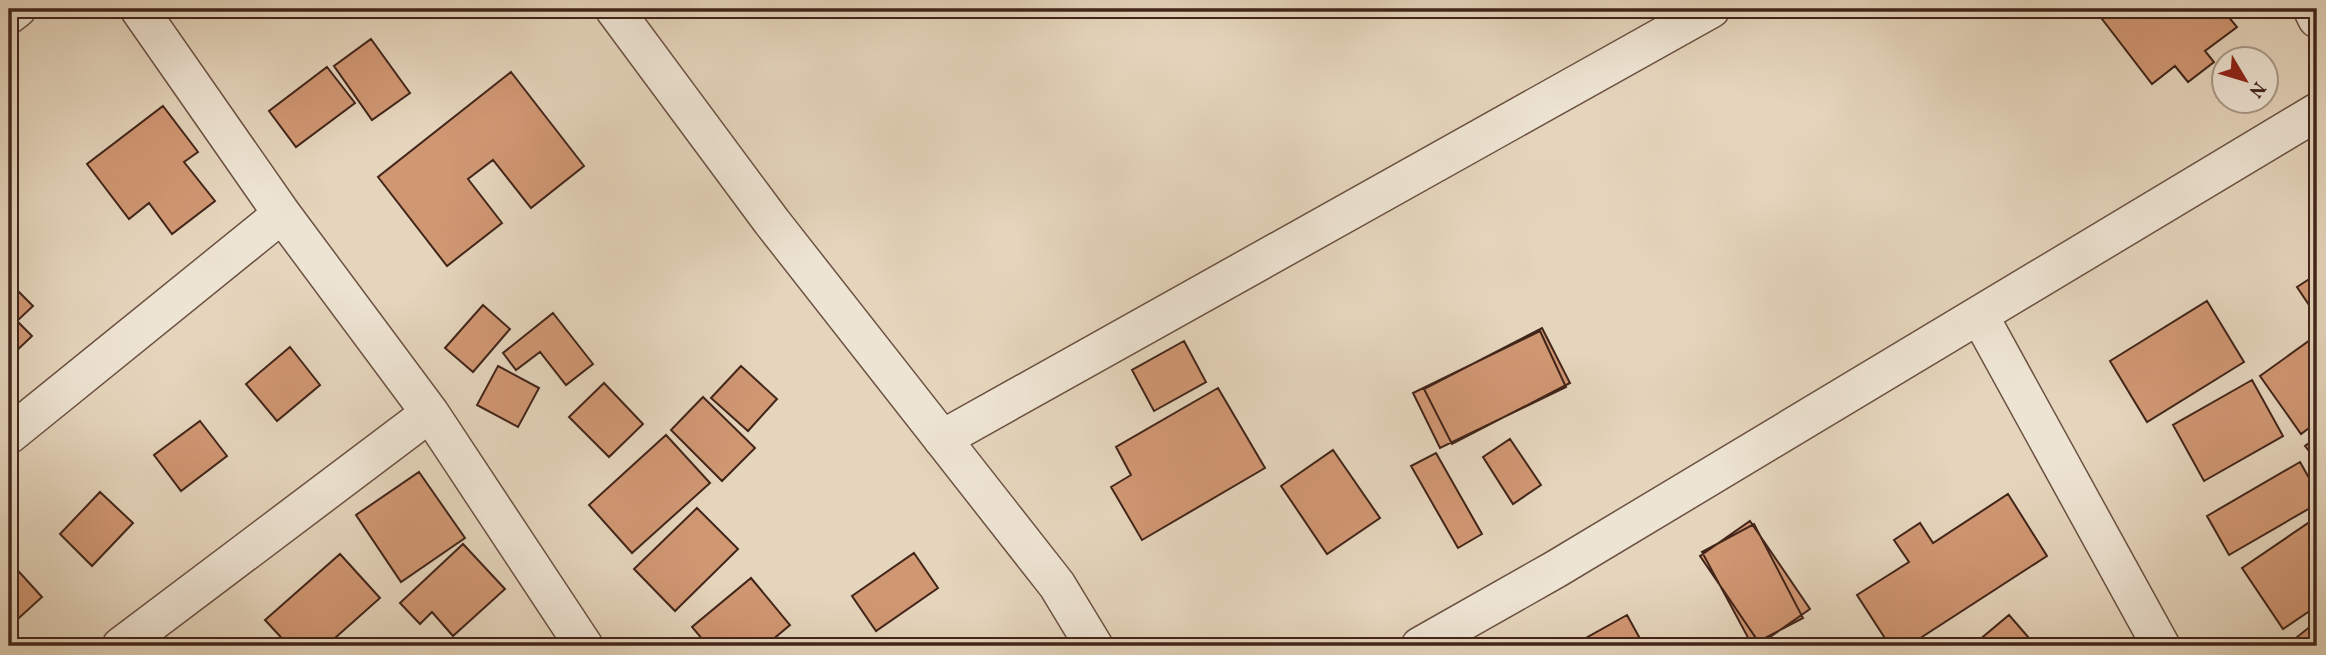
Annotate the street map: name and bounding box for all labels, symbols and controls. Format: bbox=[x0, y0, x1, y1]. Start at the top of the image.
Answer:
north arrow bbox=[2210, 46, 2280, 116]
text: N bbox=[2242, 76, 2271, 103]

